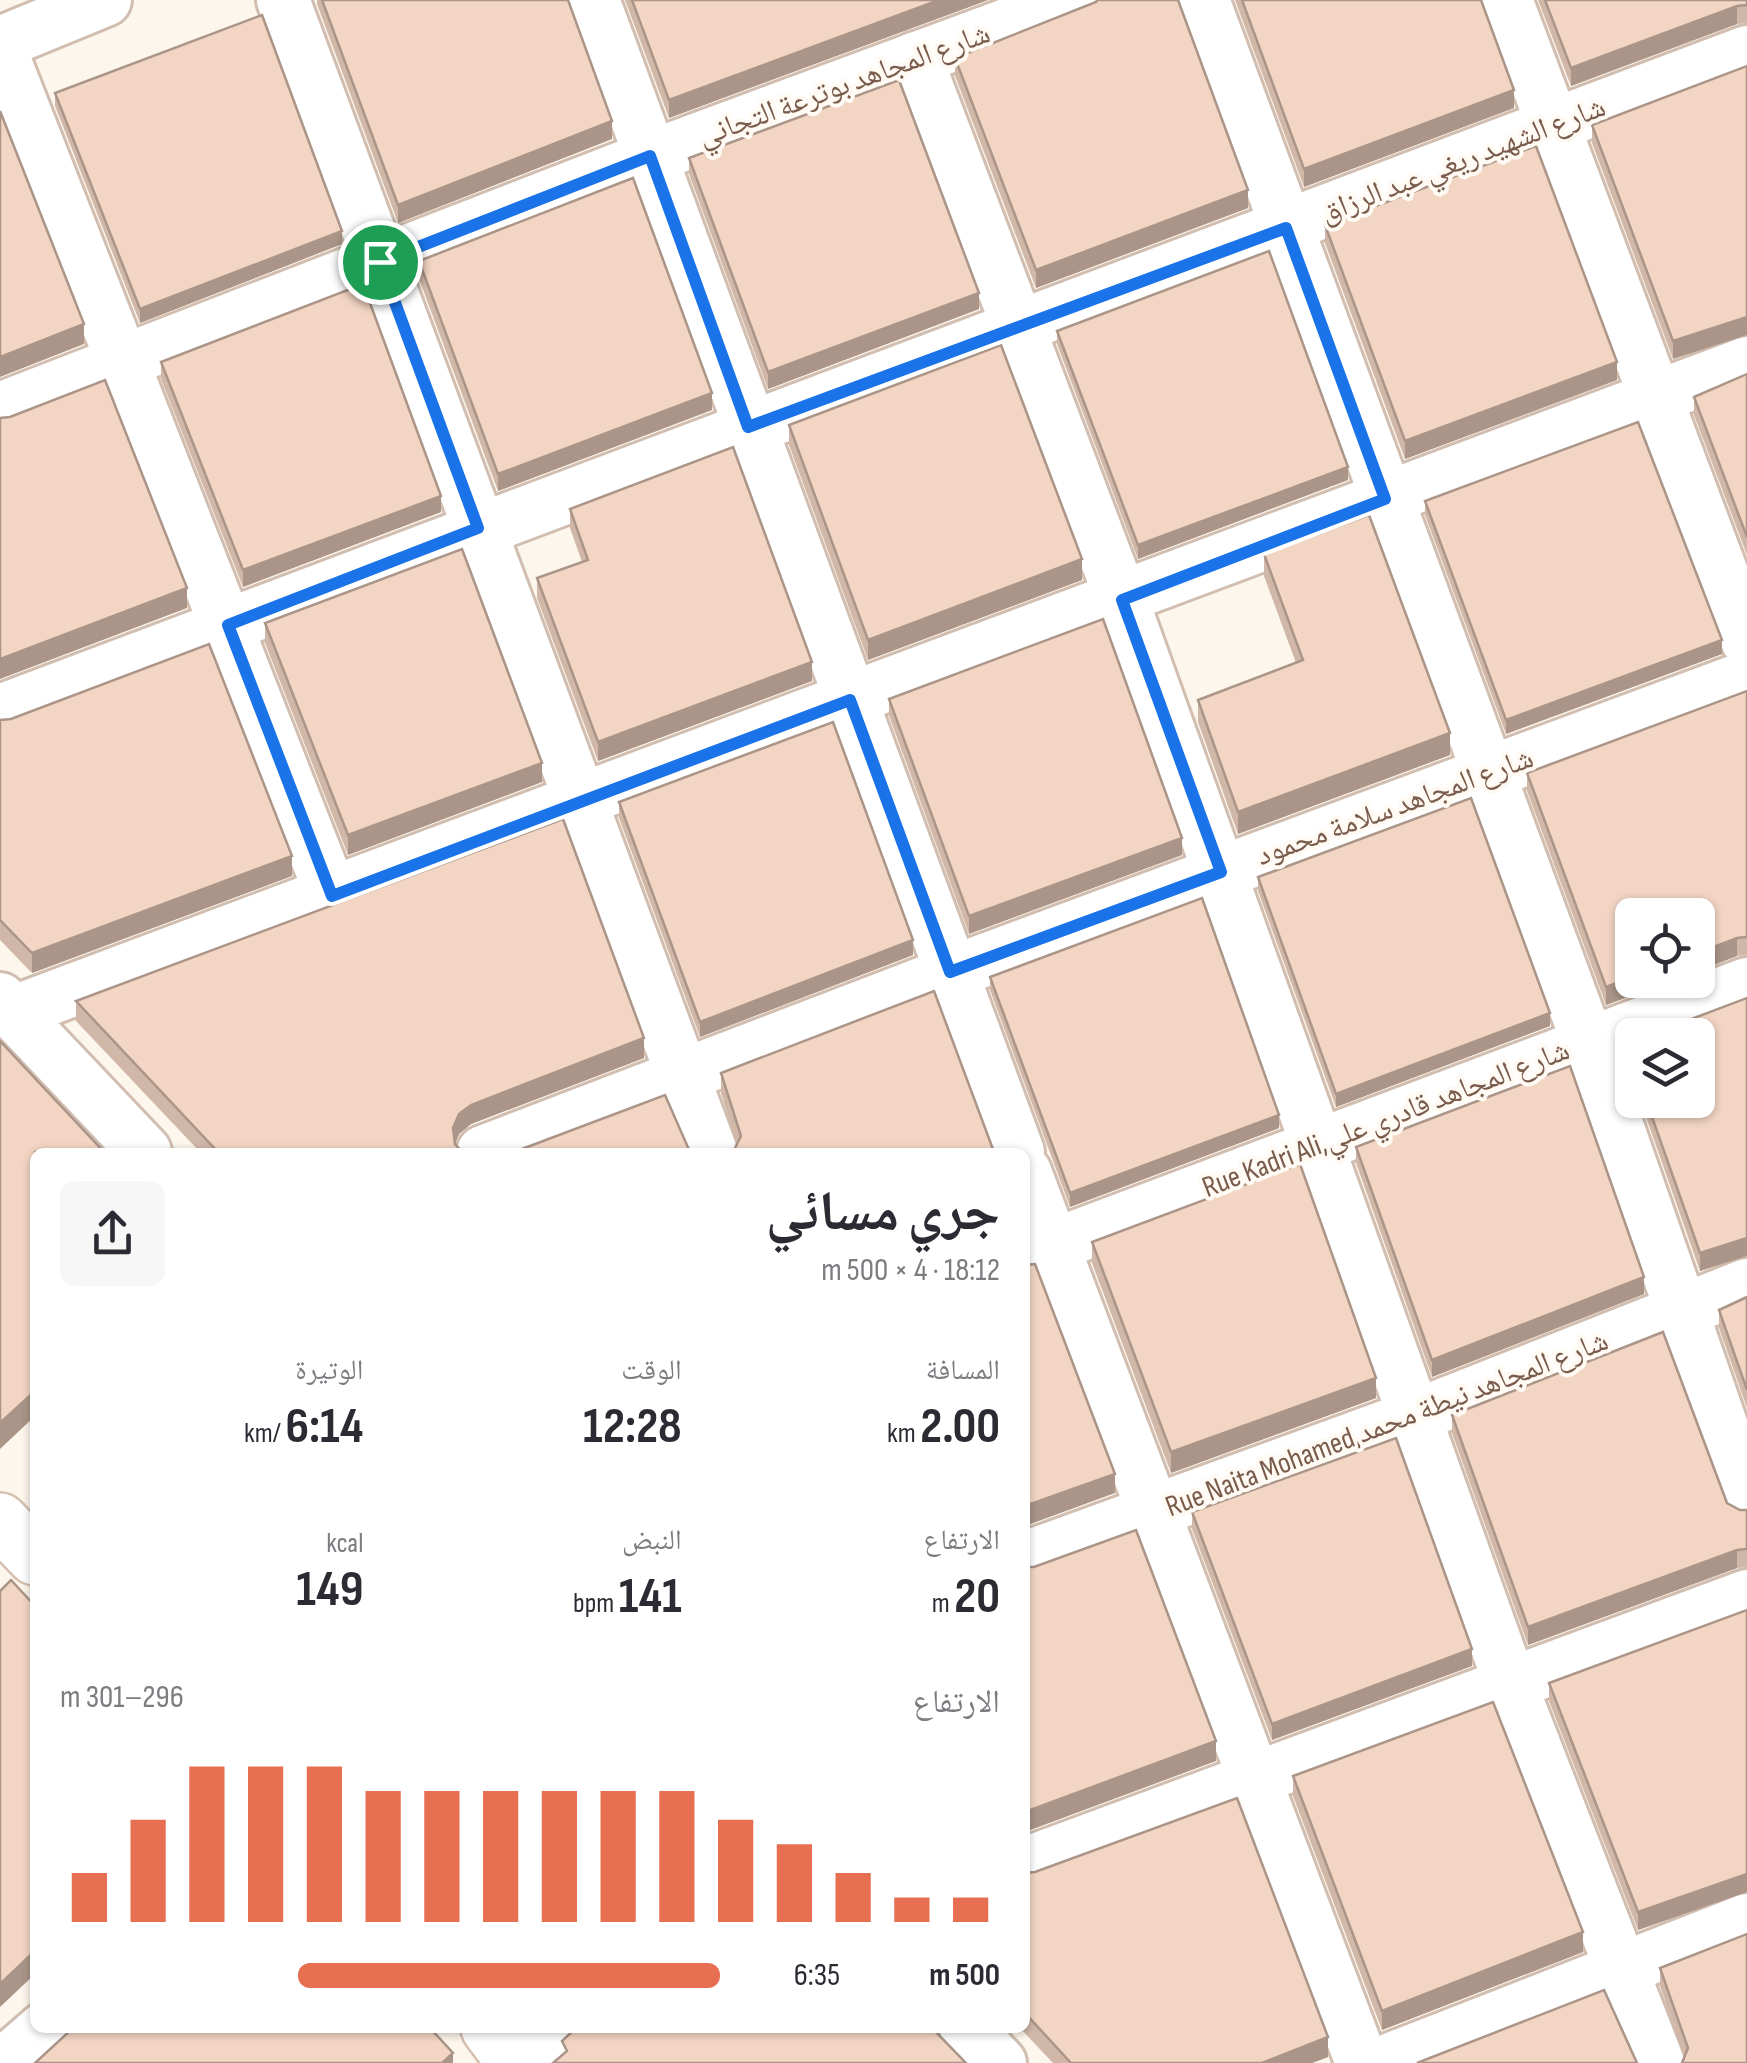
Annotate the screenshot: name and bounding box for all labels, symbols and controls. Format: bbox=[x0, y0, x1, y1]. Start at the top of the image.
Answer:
street label: شارع المجاهد بوترعة التجاني bbox=[693, 15, 997, 159]
street label: شارع الشهيد ريغي عبد الرزاق bbox=[1315, 89, 1612, 235]
pin bbox=[338, 220, 423, 305]
icon: arrive bbox=[353, 235, 408, 290]
street label: شارع المجاهد سلامة محمود bbox=[1252, 740, 1538, 874]
map controls bbox=[1615, 898, 1715, 1118]
button: locate bbox=[1615, 898, 1715, 998]
button: layers bbox=[1615, 1018, 1715, 1118]
street label: Rue Kadri Ali,شارع المجاهد قادري علي bbox=[1197, 1032, 1576, 1210]
text: جري مسائي bbox=[766, 1180, 1000, 1247]
button: share bbox=[60, 1181, 165, 1286]
text: 18:12 · 4 × 500 m bbox=[821, 1251, 1000, 1290]
street label: Rue Naita Mohamed,شارع المجاهد نيطة محمد bbox=[1161, 1323, 1613, 1525]
text: الوتيرة bbox=[295, 1354, 363, 1387]
text: الوقت bbox=[621, 1354, 682, 1387]
text: المسافة bbox=[926, 1354, 1000, 1387]
text: 6:14 bbox=[285, 1397, 363, 1457]
text: 12:28 bbox=[583, 1397, 682, 1457]
text: 2.00 bbox=[920, 1397, 1000, 1457]
text: /km bbox=[244, 1417, 285, 1450]
text: km bbox=[887, 1417, 920, 1450]
text: النبض bbox=[622, 1524, 682, 1557]
text: الارتفاع bbox=[924, 1524, 1000, 1557]
text: kcal bbox=[326, 1527, 363, 1560]
text: 149 bbox=[296, 1560, 363, 1620]
text: 141 bbox=[619, 1567, 682, 1627]
text: 20 bbox=[954, 1567, 1000, 1627]
text: bpm bbox=[573, 1587, 619, 1620]
text: m bbox=[932, 1587, 954, 1620]
text: 296–301 m bbox=[60, 1678, 184, 1717]
text: الارتفاع bbox=[913, 1683, 1000, 1722]
text: 6:35 bbox=[794, 1956, 840, 1995]
text: 500 m bbox=[929, 1956, 1000, 1995]

